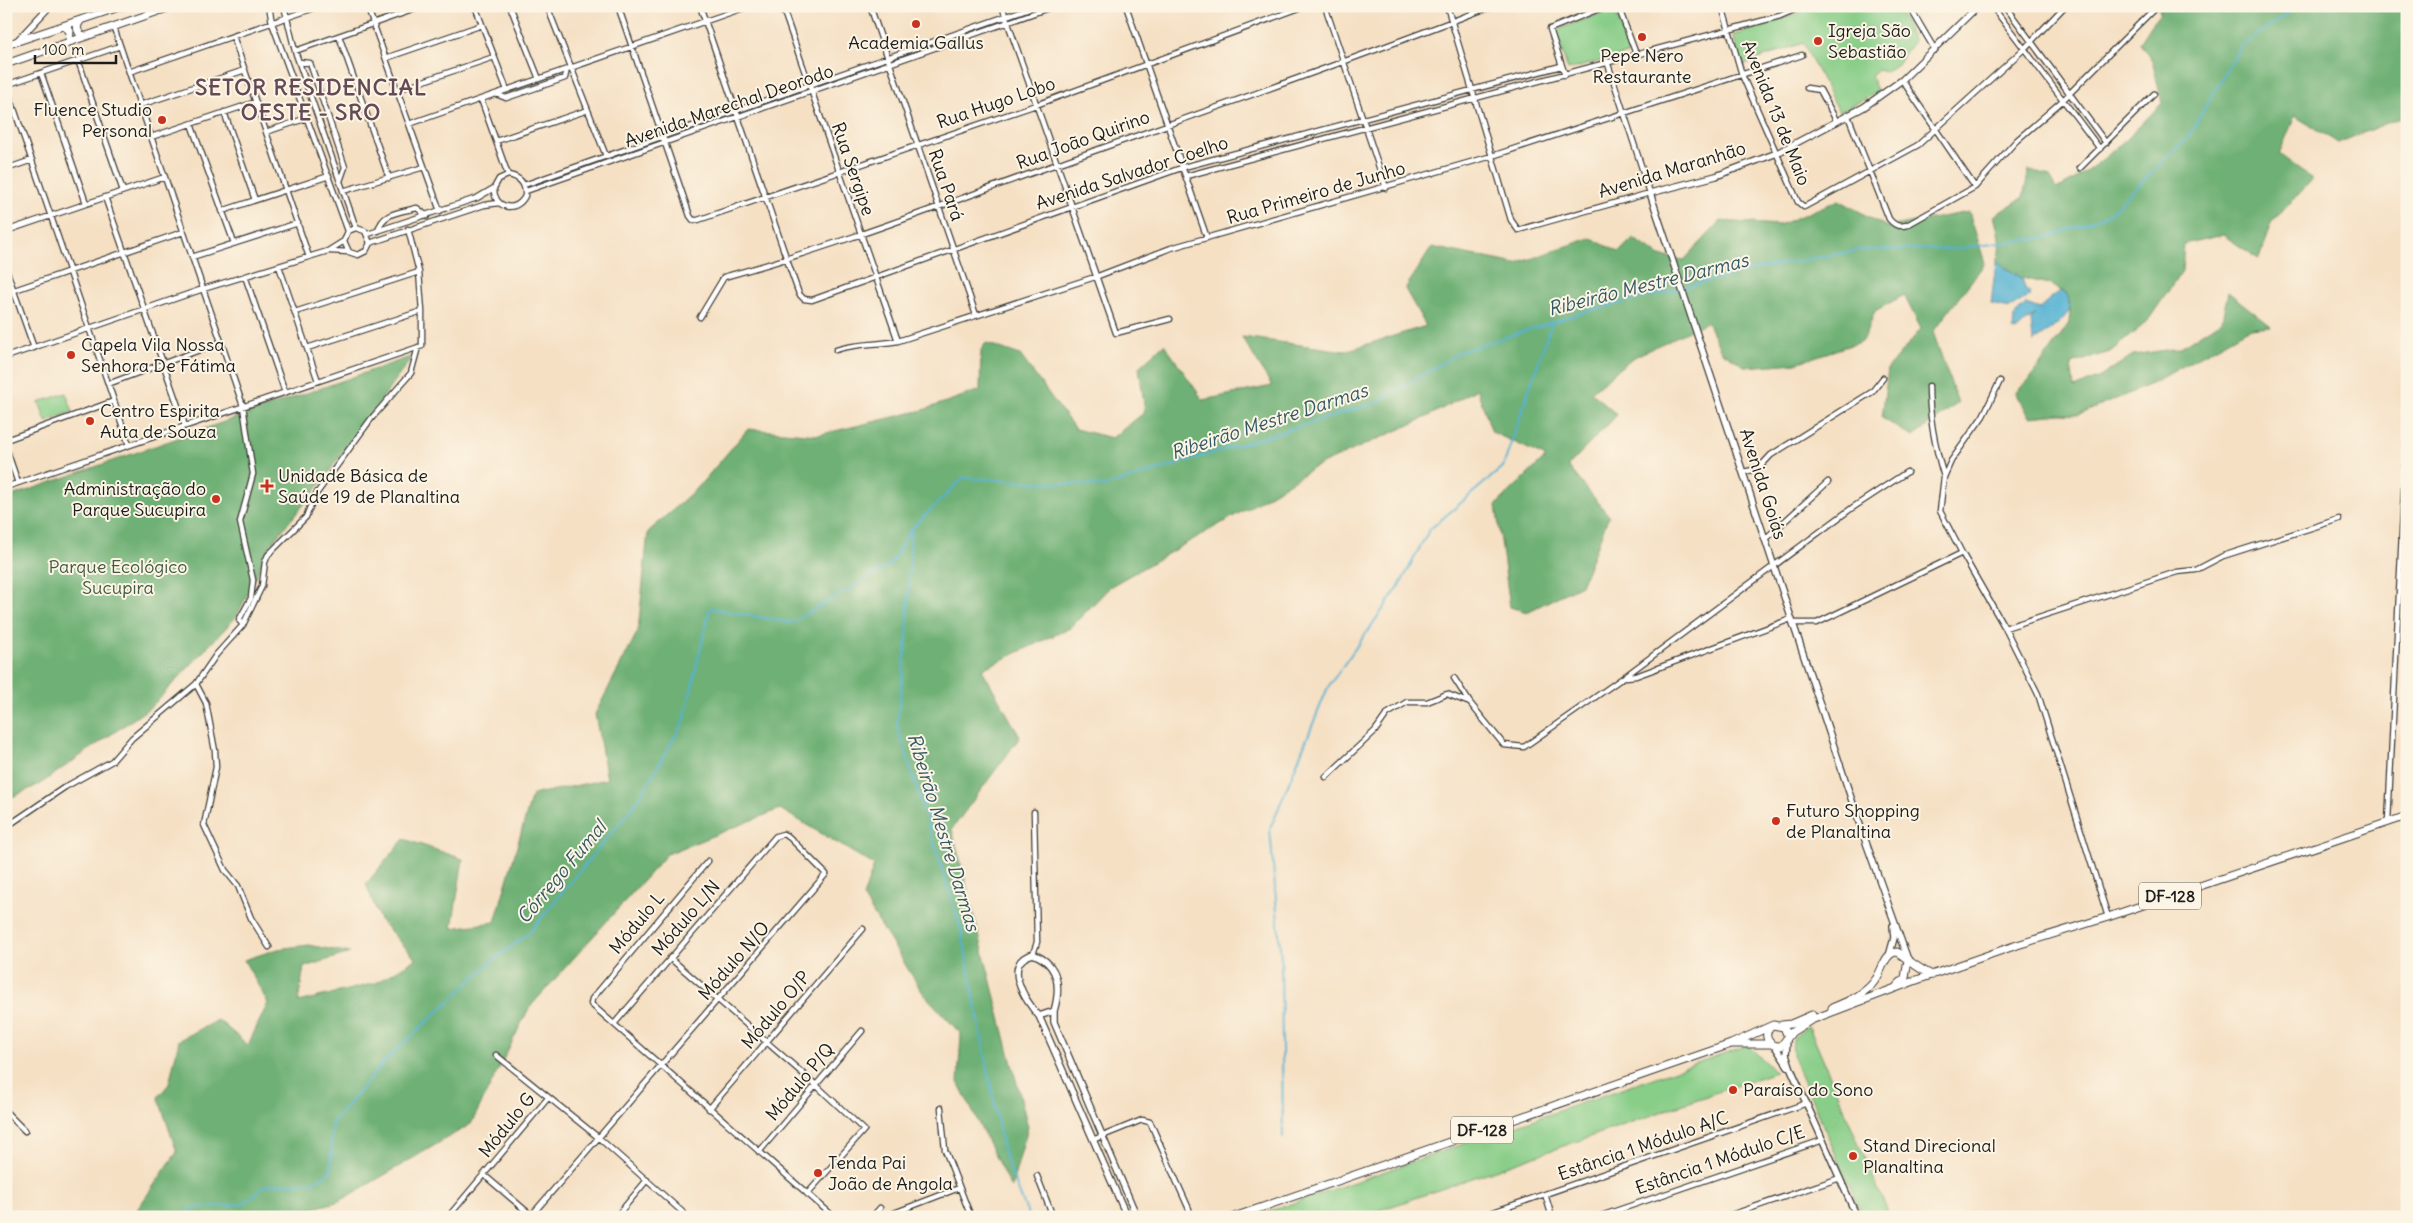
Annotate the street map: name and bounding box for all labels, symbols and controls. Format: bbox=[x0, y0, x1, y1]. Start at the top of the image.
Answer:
marker: Academia Gallus bbox=[910, 18, 922, 30]
place label: Igreja São Sebastião bbox=[1828, 19, 1911, 63]
place label: Academia Gallus bbox=[848, 31, 984, 54]
marker: Pepe Nero Restaurante bbox=[1636, 31, 1648, 43]
scale bar bbox=[35, 32, 116, 64]
marker: Igreja São Sebastião bbox=[1812, 35, 1824, 47]
street label: Avenida 13 de Maio bbox=[1737, 37, 1816, 189]
text: 100 m bbox=[42, 40, 84, 59]
place label: Pepe Nero Restaurante bbox=[1593, 44, 1691, 88]
street label: Avenida Marechal Deorodo bbox=[621, 59, 836, 152]
street label: Rua Hugo Lobo bbox=[934, 71, 1058, 134]
district label: SETOR RESIDENCIAL OESTE - SRO bbox=[195, 73, 427, 126]
place label: Fluence Studio Personal bbox=[33, 98, 152, 142]
street label: Rua João Quirino bbox=[1013, 105, 1153, 174]
marker: Fluence Studio Personal bbox=[156, 114, 168, 126]
street label: Rua Sergipe bbox=[827, 119, 880, 219]
street label: Avenida Salvador Coelho bbox=[1033, 131, 1231, 215]
street label: Avenida Maranhão bbox=[1595, 136, 1748, 203]
street label: Rua Pará bbox=[923, 146, 969, 224]
street label: Rua Primeiro de Junho bbox=[1224, 156, 1408, 229]
water label: Ribeirão Mestre Darmas bbox=[1545, 247, 1752, 321]
place label: Capela Vila Nossa Senhora De Fátima bbox=[81, 333, 236, 377]
marker: Capela Vila Nossa Senhora De Fátima bbox=[65, 349, 77, 361]
water label: Ribeirão Mestre Darmas bbox=[1168, 377, 1372, 464]
place label: Centro Espirita Auta de Souza bbox=[100, 399, 220, 443]
marker: Centro Espirita Auta de Souza bbox=[84, 415, 96, 427]
street label: Avenida Goiás bbox=[1735, 426, 1792, 542]
place label: Unidade Básica de Saúde 19 de Planaltina bbox=[278, 464, 460, 508]
place label: Administração do Parque Sucupira bbox=[64, 477, 206, 521]
marker: Unidade Básica de Saúde 19 de Planaltina bbox=[260, 479, 274, 493]
marker: Administração do Parque Sucupira bbox=[210, 493, 222, 505]
park label: Parque Ecológico Sucupira bbox=[49, 555, 187, 599]
water label: Ribeirão Mestre Darmas bbox=[902, 730, 986, 935]
place label: Futuro Shopping de Planaltina bbox=[1786, 799, 1920, 843]
water label: Córrego Fumal bbox=[511, 814, 613, 928]
marker: Futuro Shopping de Planaltina bbox=[1770, 815, 1782, 827]
street label: Módulo L/N bbox=[646, 875, 725, 960]
road number: DF-128 bbox=[2139, 882, 2201, 909]
street label: Módulo L bbox=[604, 887, 669, 958]
street label: Módulo N/O bbox=[693, 917, 774, 1005]
street label: Módulo O/P bbox=[736, 966, 815, 1054]
street label: Módulo P/Q bbox=[760, 1038, 839, 1125]
place label: Paraíso do Sono bbox=[1743, 1078, 1873, 1101]
marker: Paraíso do Sono bbox=[1727, 1084, 1739, 1096]
street label: Módulo G bbox=[473, 1087, 540, 1162]
street label: Estância 1 Módulo A/C bbox=[1555, 1106, 1731, 1186]
road number: DF-128 bbox=[1451, 1116, 1513, 1144]
street label: Estância 1 Módulo C/E bbox=[1632, 1120, 1808, 1199]
place label: Stand Direcional Planaltina bbox=[1863, 1134, 1996, 1178]
marker: Stand Direcional Planaltina bbox=[1847, 1150, 1859, 1162]
place label: Tenda Pai João de Angola bbox=[828, 1151, 953, 1195]
marker: Tenda Pai João de Angola bbox=[812, 1167, 824, 1179]

